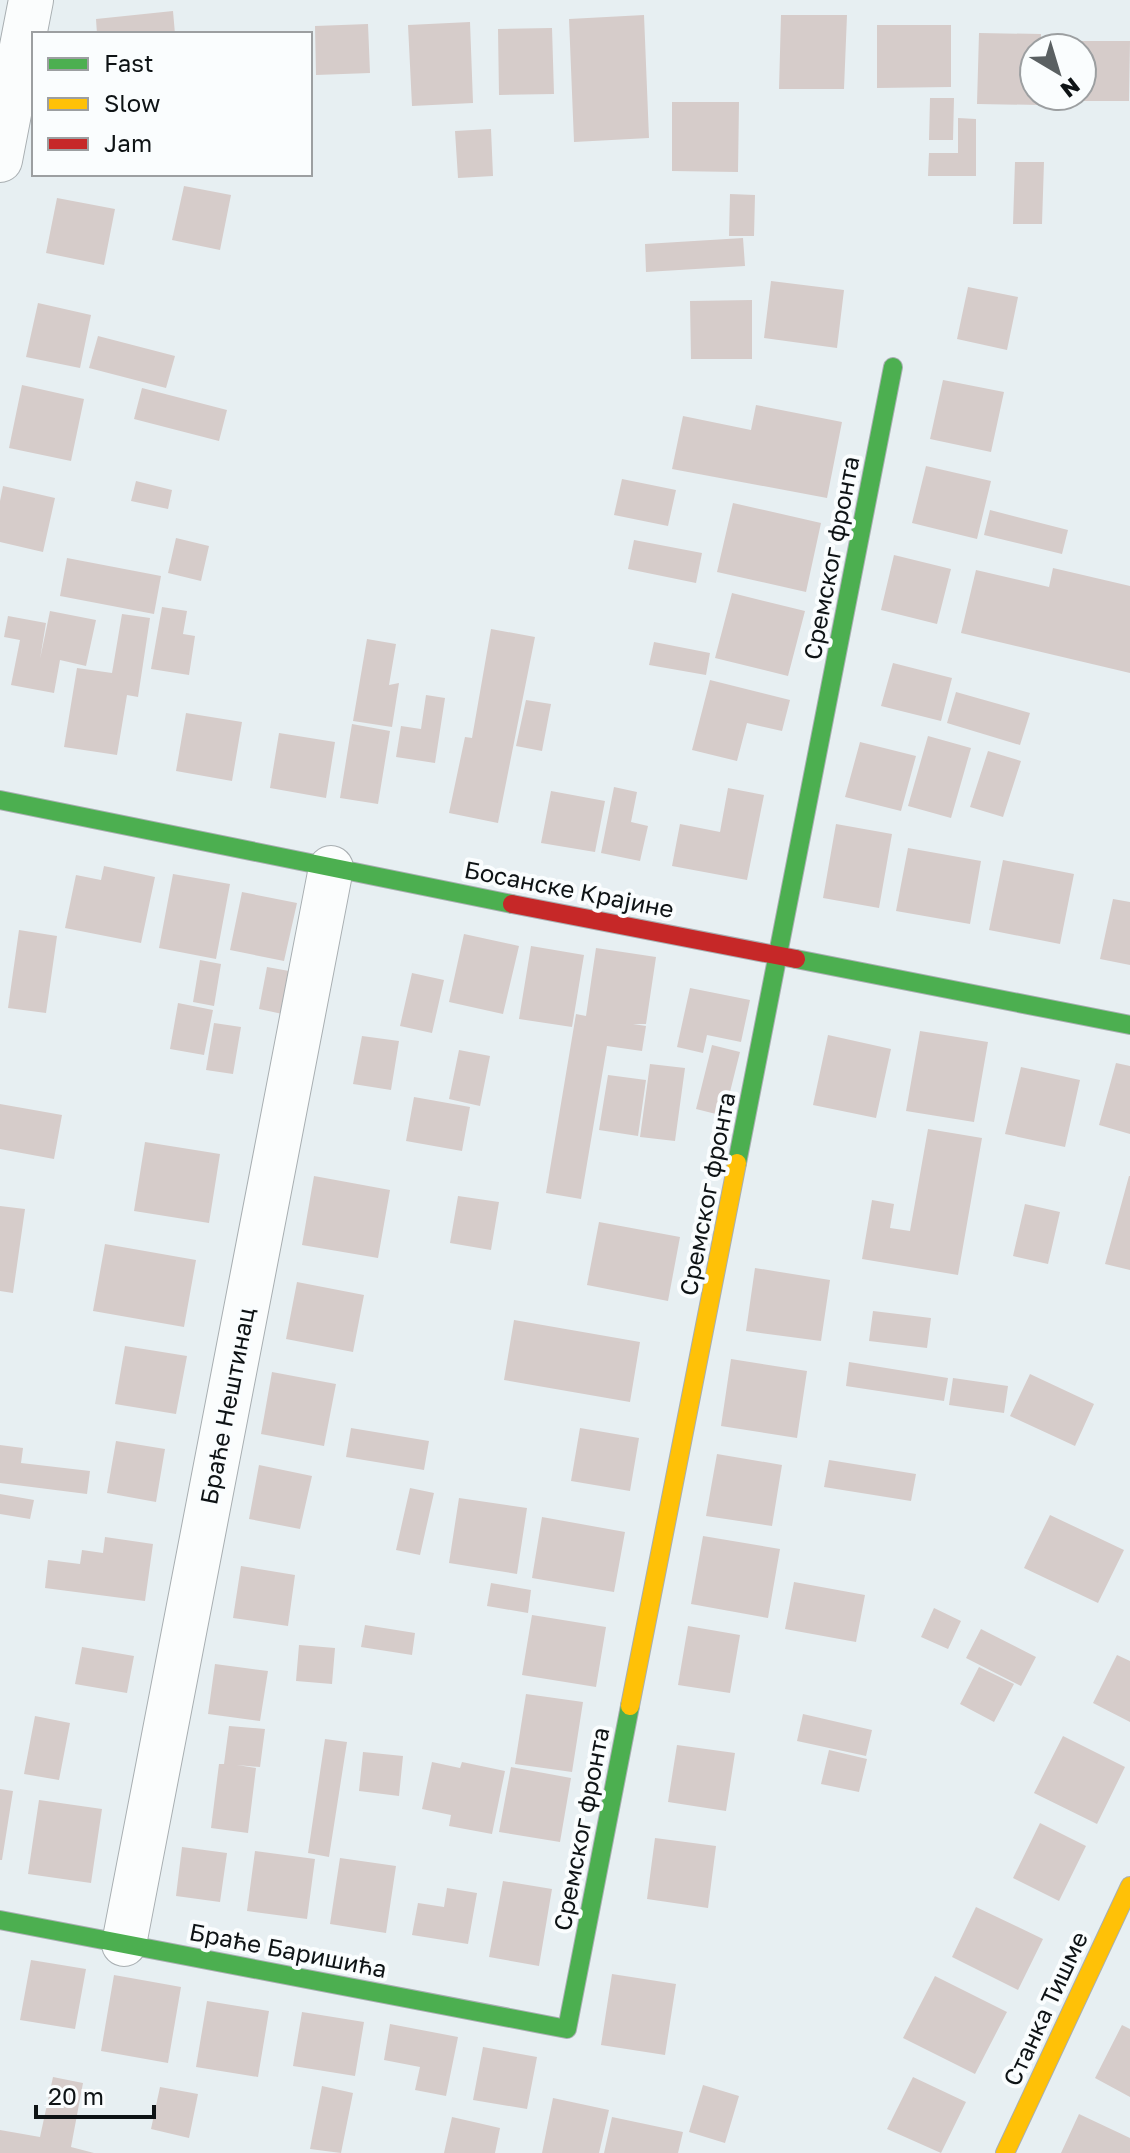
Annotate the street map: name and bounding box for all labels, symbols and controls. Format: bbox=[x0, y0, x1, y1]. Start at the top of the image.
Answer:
legend bbox=[32, 32, 312, 176]
north arrow bbox=[1018, 32, 1098, 112]
text: Fast bbox=[104, 48, 154, 77]
text: N bbox=[1056, 72, 1086, 104]
text: Slow bbox=[104, 88, 160, 117]
text: Jam bbox=[104, 128, 152, 157]
street label: Сремског фронта bbox=[797, 454, 864, 662]
street label: Босанске Крајине bbox=[462, 854, 676, 923]
street label: Сремског фронта bbox=[673, 1090, 740, 1298]
street label: Браће Нештинац bbox=[193, 1305, 260, 1507]
street label: Сремског фронта bbox=[547, 1725, 614, 1933]
street label: Браће Баришића bbox=[187, 1916, 389, 1983]
street label: Станка Тишме bbox=[996, 1927, 1093, 2090]
scale bar bbox=[36, 2069, 154, 2119]
text: 20 m bbox=[48, 2081, 104, 2110]

